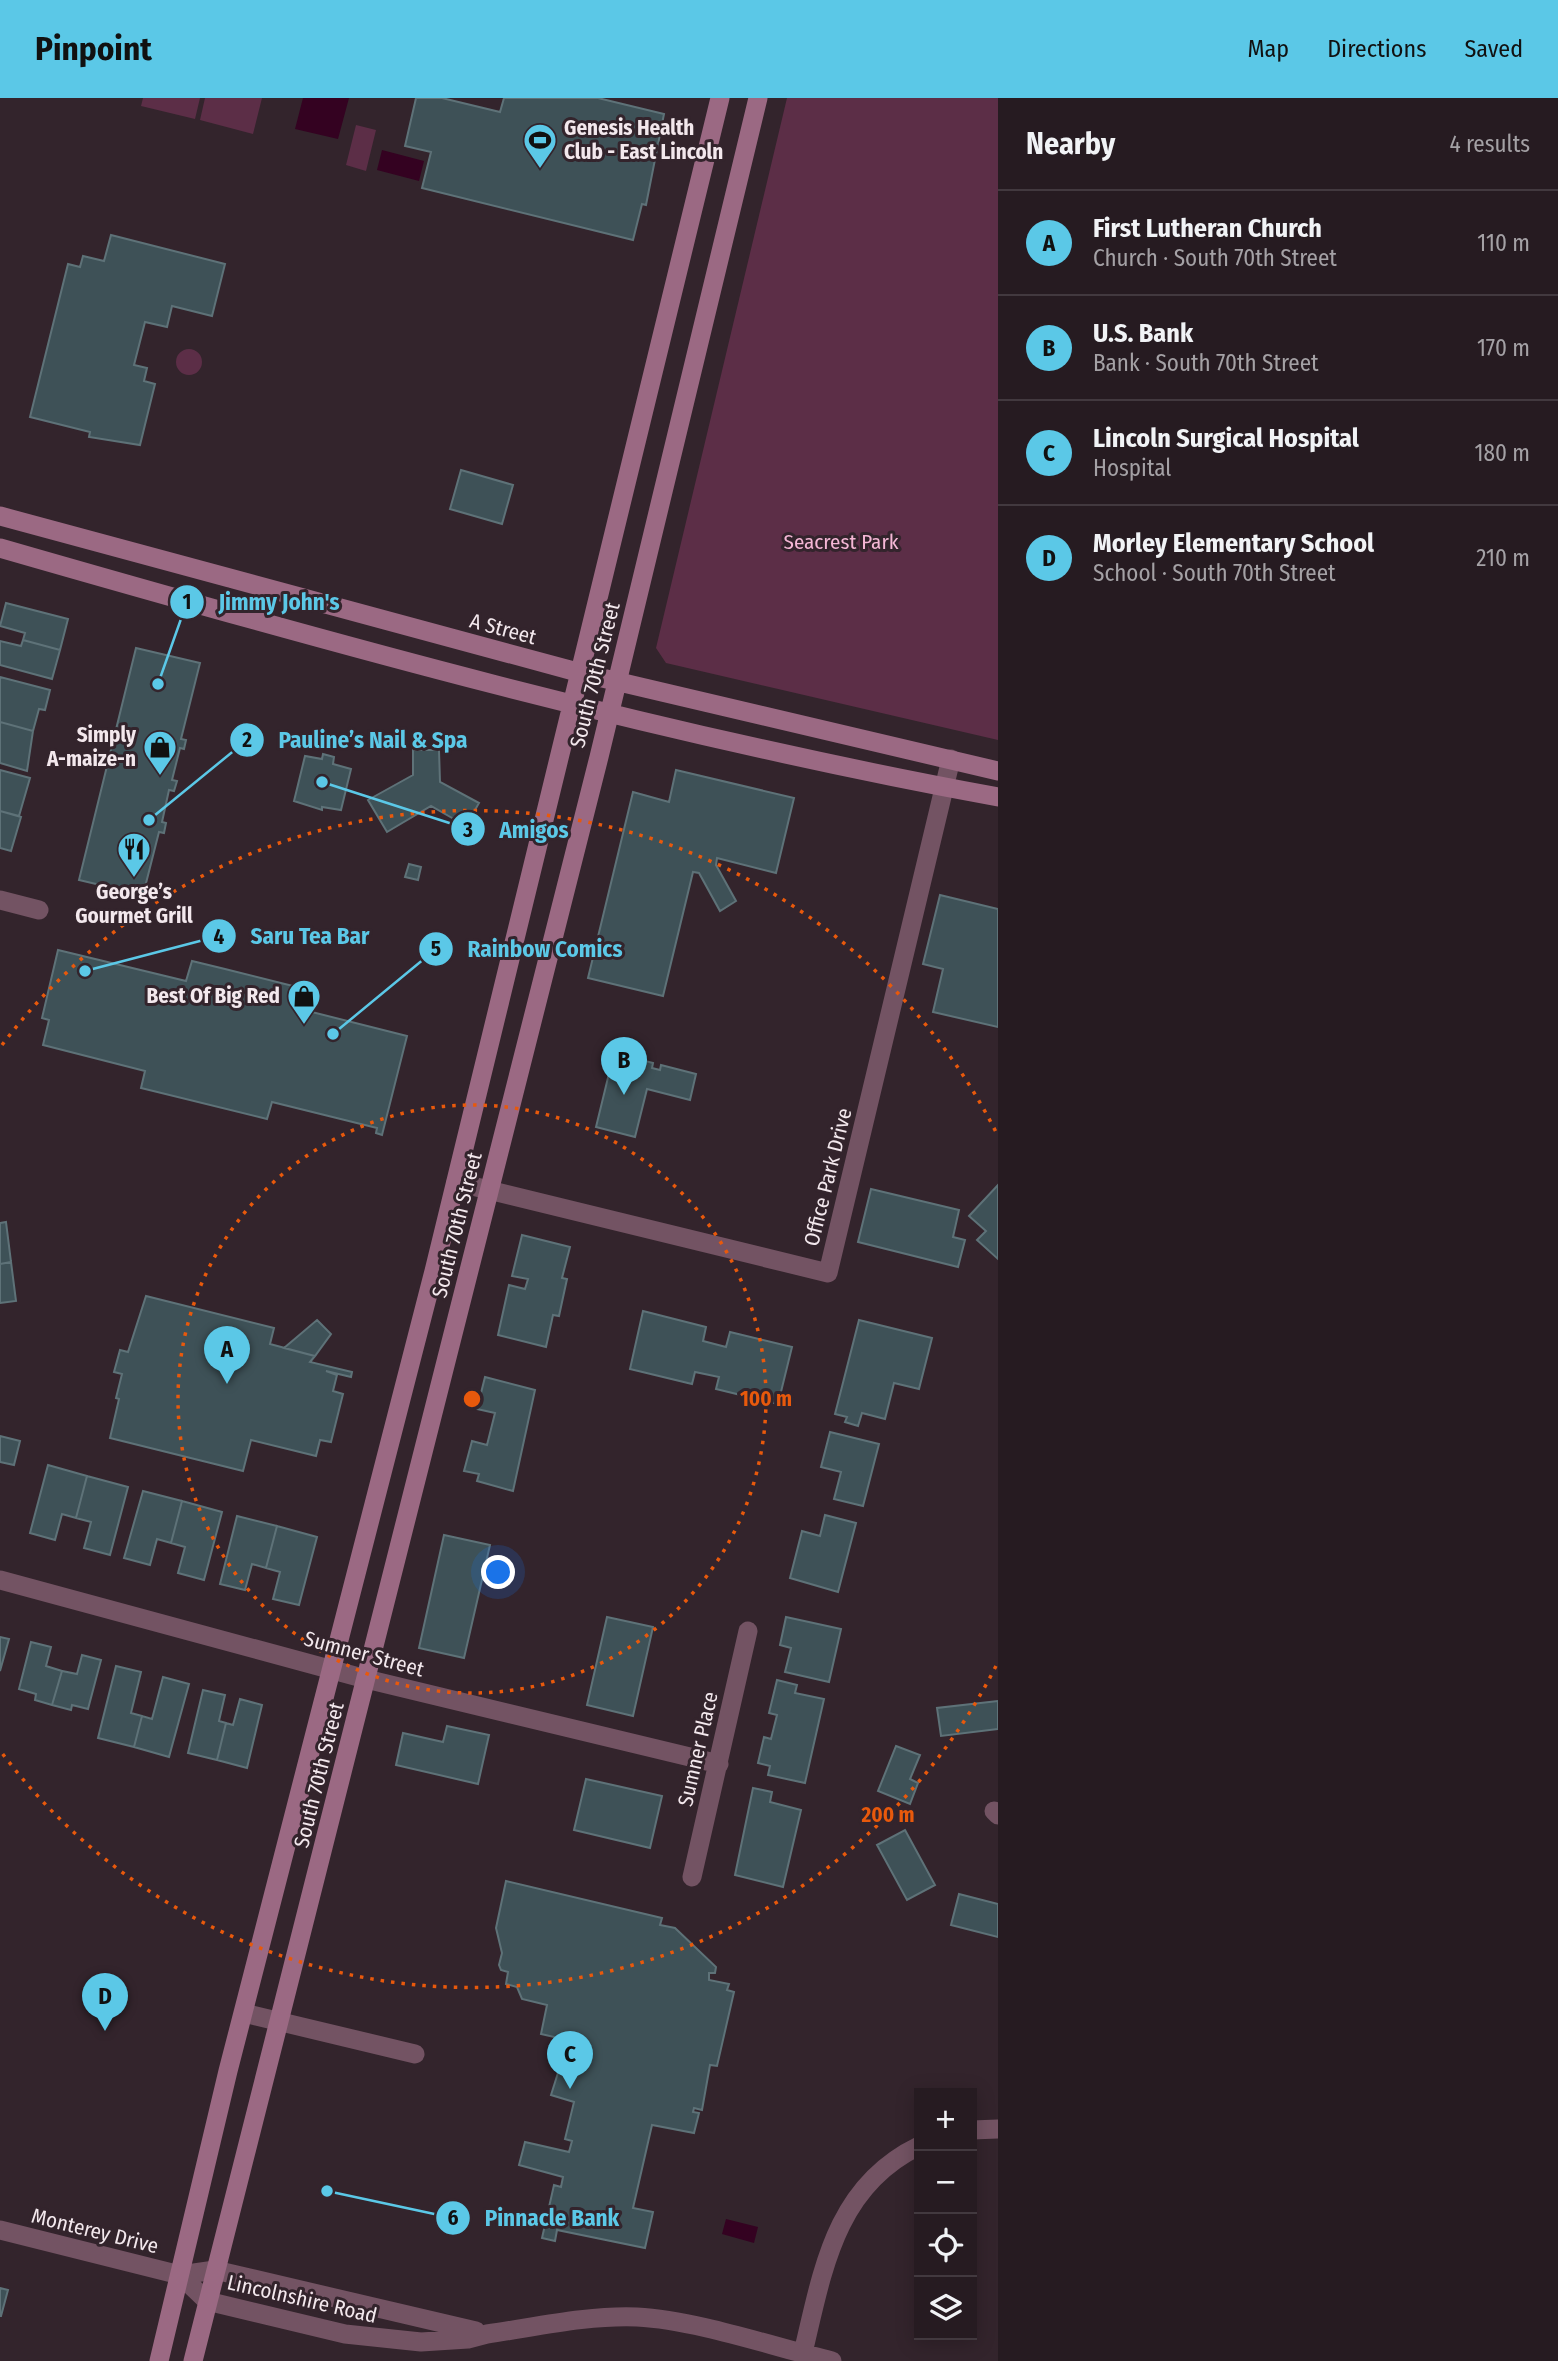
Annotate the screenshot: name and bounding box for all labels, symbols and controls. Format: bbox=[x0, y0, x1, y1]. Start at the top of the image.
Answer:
text: Pinpoint bbox=[35, 29, 152, 69]
text: Map bbox=[1248, 35, 1289, 63]
text: Directions bbox=[1327, 35, 1426, 63]
text: Saved bbox=[1464, 35, 1523, 63]
place label: Genesis Health Club - East Lincoln bbox=[564, 115, 723, 165]
sports icon: Genesis Health Club - East Lincoln bbox=[521, 121, 559, 170]
text: Nearby bbox=[1026, 126, 1115, 162]
text: 4 results bbox=[1449, 130, 1530, 158]
text: First Lutheran Church bbox=[1093, 213, 1322, 244]
text: A bbox=[1043, 229, 1055, 257]
text: 110 m bbox=[1477, 229, 1530, 257]
text: Church · South 70th Street bbox=[1093, 244, 1337, 272]
text: U.S. Bank bbox=[1093, 318, 1193, 349]
text: B bbox=[1043, 334, 1055, 362]
text: 170 m bbox=[1477, 334, 1530, 362]
text: Bank · South 70th Street bbox=[1093, 349, 1319, 377]
text: Lincoln Surgical Hospital bbox=[1093, 423, 1359, 454]
text: C bbox=[1043, 439, 1055, 467]
text: 180 m bbox=[1474, 439, 1530, 467]
text: Hospital bbox=[1093, 454, 1171, 482]
text: Morley Elementary School bbox=[1093, 528, 1374, 559]
park label: Seacrest Park bbox=[783, 529, 899, 555]
text: D bbox=[1042, 544, 1056, 572]
text: 210 m bbox=[1476, 544, 1530, 572]
text: School · South 70th Street bbox=[1093, 559, 1336, 587]
callout: Jimmy John's bbox=[170, 580, 354, 624]
text: Jimmy John's bbox=[217, 588, 340, 616]
text: 1 bbox=[183, 589, 191, 615]
street label: South 70th Street bbox=[564, 599, 626, 750]
street label: A Street bbox=[467, 608, 539, 650]
callout: Pauline’s Nail & Spa bbox=[230, 718, 482, 762]
place label: Simply A-maize-n bbox=[46, 722, 137, 772]
text: Pauline’s Nail & Spa bbox=[278, 726, 468, 754]
text: 2 bbox=[241, 727, 252, 753]
shop icon: Simply A-maize-n bbox=[141, 728, 179, 777]
callout: Amigos bbox=[451, 807, 583, 851]
text: Amigos bbox=[498, 816, 569, 844]
text: 3 bbox=[462, 817, 473, 843]
restaurant icon: George’s Gourmet Grill bbox=[115, 830, 153, 879]
place label: George’s Gourmet Grill bbox=[75, 879, 193, 929]
callout: Saru Tea Bar bbox=[201, 914, 383, 958]
text: Saru Tea Bar bbox=[251, 922, 370, 950]
text: 4 bbox=[214, 924, 225, 950]
callout: Rainbow Comics bbox=[419, 927, 637, 971]
text: Rainbow Comics bbox=[468, 935, 622, 963]
text: 5 bbox=[431, 936, 441, 962]
shop icon: Best Of Big Red bbox=[285, 977, 323, 1026]
place label: Best Of Big Red bbox=[147, 983, 280, 1009]
pin: B bbox=[601, 1037, 647, 1095]
street label: Office Park Drive bbox=[798, 1105, 858, 1249]
street label: South 70th Street bbox=[426, 1149, 488, 1300]
pin: A bbox=[204, 1326, 250, 1384]
text: 100 m bbox=[740, 1386, 792, 1412]
centre of rings bbox=[460, 1387, 484, 1411]
your location bbox=[481, 1555, 515, 1589]
street label: Sumner Street bbox=[301, 1626, 427, 1682]
street label: Sumner Place bbox=[672, 1689, 724, 1809]
street label: South 70th Street bbox=[288, 1699, 350, 1850]
text: 200 m bbox=[860, 1802, 915, 1828]
pin: D bbox=[82, 1973, 128, 2031]
pin: C bbox=[547, 2031, 593, 2089]
map controls bbox=[914, 2088, 977, 2340]
button: + bbox=[914, 2088, 977, 2151]
button: − bbox=[914, 2151, 977, 2214]
callout: Pinnacle Bank bbox=[435, 2196, 633, 2240]
street label: Monterey Drive bbox=[29, 2203, 161, 2259]
text: Pinnacle Bank bbox=[485, 2204, 620, 2232]
text: 6 bbox=[448, 2205, 459, 2231]
button: locate bbox=[914, 2214, 977, 2277]
street label: Lincolnshire Road bbox=[225, 2269, 379, 2329]
button: layers bbox=[914, 2277, 977, 2340]

